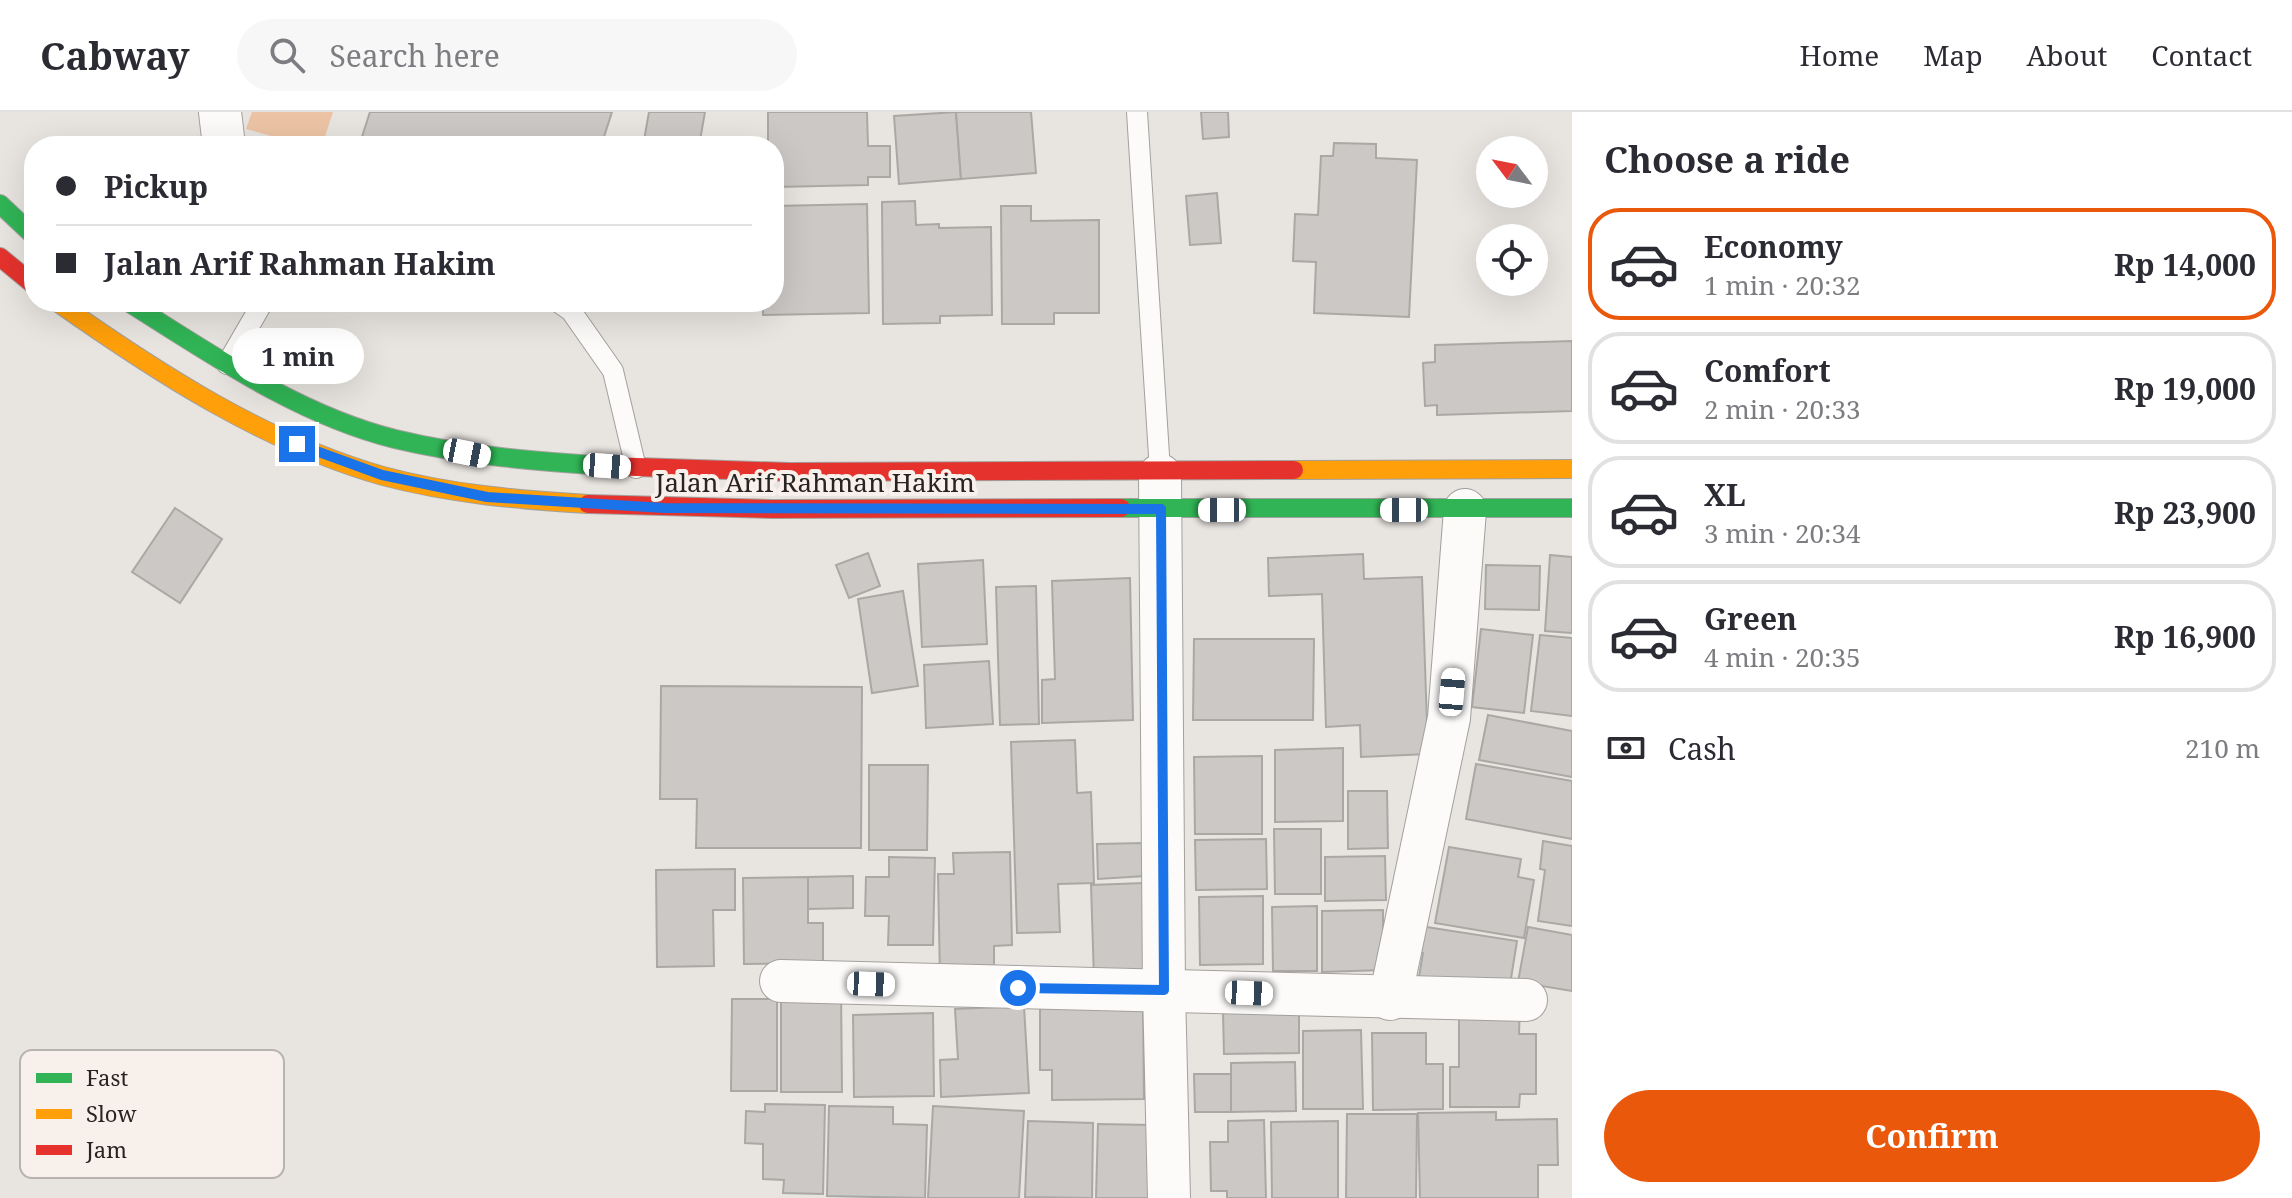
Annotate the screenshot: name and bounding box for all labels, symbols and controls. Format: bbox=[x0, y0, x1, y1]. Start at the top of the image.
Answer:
search box bbox=[237, 19, 797, 91]
text: Cabway bbox=[40, 29, 189, 81]
icon: search bbox=[265, 33, 309, 77]
text: Search here bbox=[329, 35, 500, 76]
text: Home bbox=[1800, 36, 1879, 74]
text: Map bbox=[1923, 36, 1983, 74]
text: About bbox=[2027, 36, 2107, 74]
text: Contact bbox=[2151, 36, 2252, 74]
text: Choose a ride bbox=[1604, 135, 1850, 184]
north arrow bbox=[1476, 136, 1548, 208]
map controls bbox=[1476, 136, 1548, 296]
text: Pickup bbox=[104, 166, 208, 207]
button: locate bbox=[1476, 224, 1548, 296]
text: Economy bbox=[1704, 226, 1843, 267]
icon: car bbox=[1608, 228, 1680, 300]
text: Jalan Arif Rahman Hakim bbox=[104, 243, 496, 284]
text: Rp 14,000 bbox=[2114, 244, 2256, 285]
text: 1 min · 20:32 bbox=[1704, 267, 1861, 303]
callout: 1 min bbox=[231, 328, 363, 384]
text: 1 min bbox=[261, 338, 335, 374]
text: Comfort bbox=[1704, 350, 1831, 391]
icon: car bbox=[1608, 352, 1680, 424]
text: Rp 19,000 bbox=[2114, 368, 2256, 409]
text: 2 min · 20:33 bbox=[1704, 391, 1861, 427]
route end bbox=[279, 426, 315, 462]
car bbox=[441, 437, 493, 469]
car bbox=[582, 452, 632, 480]
street label: Jalan Arif Rahman Hakim bbox=[654, 464, 975, 500]
text: XL bbox=[1704, 474, 1746, 515]
icon: car bbox=[1608, 476, 1680, 548]
text: Rp 23,900 bbox=[2114, 492, 2256, 533]
car bbox=[1198, 498, 1246, 522]
car bbox=[1380, 498, 1428, 522]
text: 3 min · 20:34 bbox=[1704, 515, 1861, 551]
text: Green bbox=[1704, 598, 1797, 639]
icon: car bbox=[1608, 600, 1680, 672]
text: Rp 16,900 bbox=[2114, 616, 2256, 657]
text: 4 min · 20:35 bbox=[1704, 639, 1861, 675]
car bbox=[1438, 667, 1466, 717]
icon: cash bbox=[1604, 726, 1648, 770]
text: Cash bbox=[1668, 728, 1736, 769]
text: 210 m bbox=[2185, 730, 2260, 766]
route start bbox=[1000, 970, 1036, 1006]
car bbox=[847, 971, 895, 997]
car bbox=[1225, 980, 1273, 1006]
legend bbox=[20, 1050, 284, 1178]
text: Fast bbox=[86, 1062, 128, 1092]
button: Confirm bbox=[1604, 1090, 2260, 1182]
text: Slow bbox=[86, 1098, 136, 1128]
text: Jam bbox=[85, 1134, 127, 1164]

